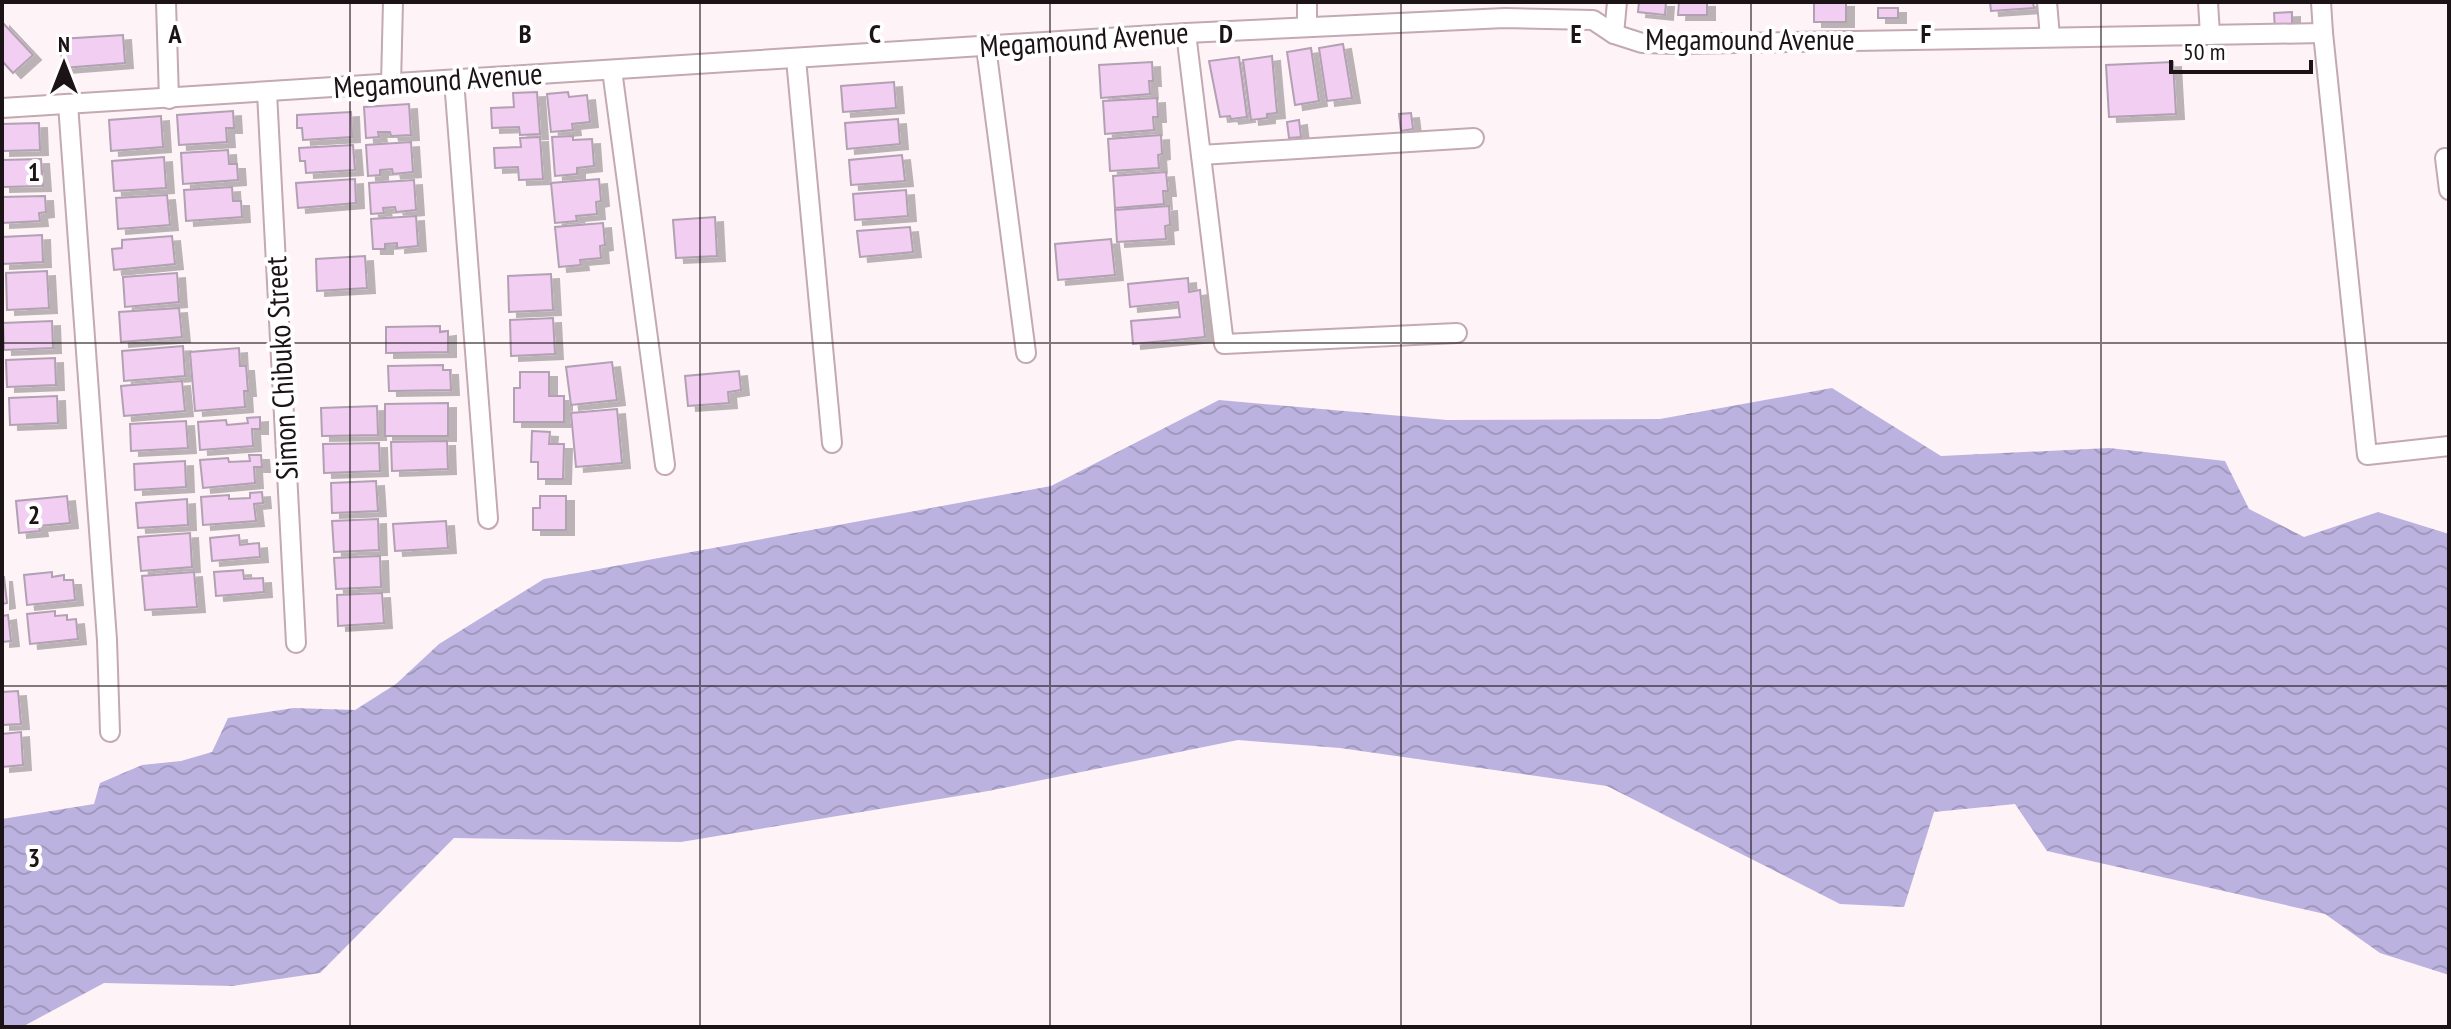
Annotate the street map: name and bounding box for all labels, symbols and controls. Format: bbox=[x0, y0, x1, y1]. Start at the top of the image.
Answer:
street label: Megamound Avenue bbox=[978, 12, 1190, 65]
text: A bbox=[167, 17, 182, 50]
text: B bbox=[519, 17, 532, 50]
text: C bbox=[869, 17, 881, 50]
text: D bbox=[1219, 17, 1233, 50]
text: E bbox=[1570, 17, 1582, 50]
text: F bbox=[1921, 17, 1932, 50]
street label: Megamound Avenue bbox=[1645, 19, 1855, 58]
north arrow bbox=[24, 24, 104, 104]
scale bar bbox=[2171, 24, 2311, 74]
text: N bbox=[58, 30, 70, 58]
text: 50 m bbox=[2183, 36, 2225, 67]
street label: Megamound Avenue bbox=[332, 53, 544, 106]
text: 1 bbox=[28, 155, 40, 188]
street label: Simon Chibuko Street bbox=[255, 255, 306, 481]
text: 2 bbox=[28, 498, 40, 531]
text: 3 bbox=[28, 841, 40, 874]

